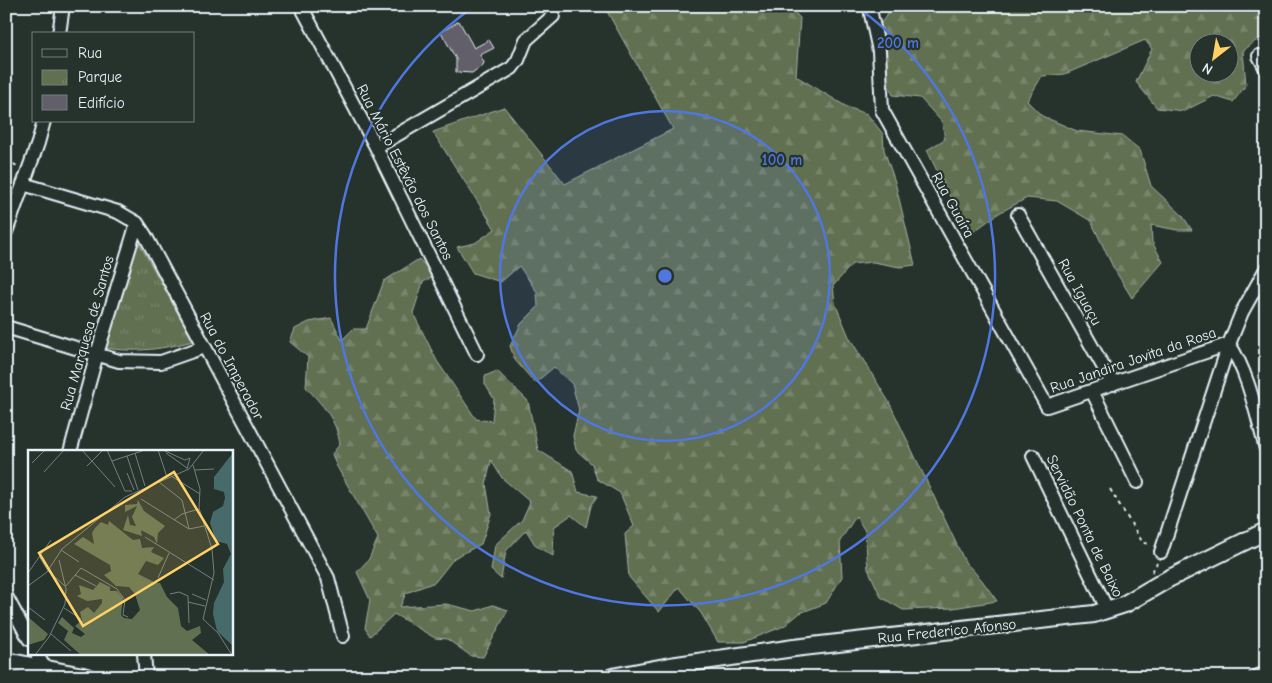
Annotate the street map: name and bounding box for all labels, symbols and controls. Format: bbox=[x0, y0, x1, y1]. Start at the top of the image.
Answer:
legend bbox=[32, 32, 195, 122]
north arrow bbox=[1190, 32, 1240, 82]
text: 200 m bbox=[877, 34, 919, 52]
text: Rua bbox=[78, 44, 102, 62]
text: N bbox=[1199, 59, 1216, 78]
text: Parque bbox=[78, 68, 123, 86]
street label: Rua Mário Estêvão dos Santos bbox=[353, 81, 457, 263]
text: Edifício bbox=[78, 94, 125, 112]
text: 100 m bbox=[762, 151, 802, 169]
street label: Rua Guaíra bbox=[928, 169, 978, 241]
street label: Rua Marquesa de Santos bbox=[56, 254, 118, 412]
street label: Rua Iguaçu bbox=[1054, 255, 1106, 329]
centre of rings bbox=[656, 267, 674, 285]
street label: Rua do Imperador bbox=[196, 309, 268, 423]
street label: Rua Jandira Jovita da Rosa bbox=[1048, 323, 1218, 397]
inset map bbox=[28, 450, 232, 656]
street label: Servidão Ponta de Baixo bbox=[1043, 452, 1127, 600]
street label: Rua Frederico Afonso bbox=[877, 615, 1017, 647]

